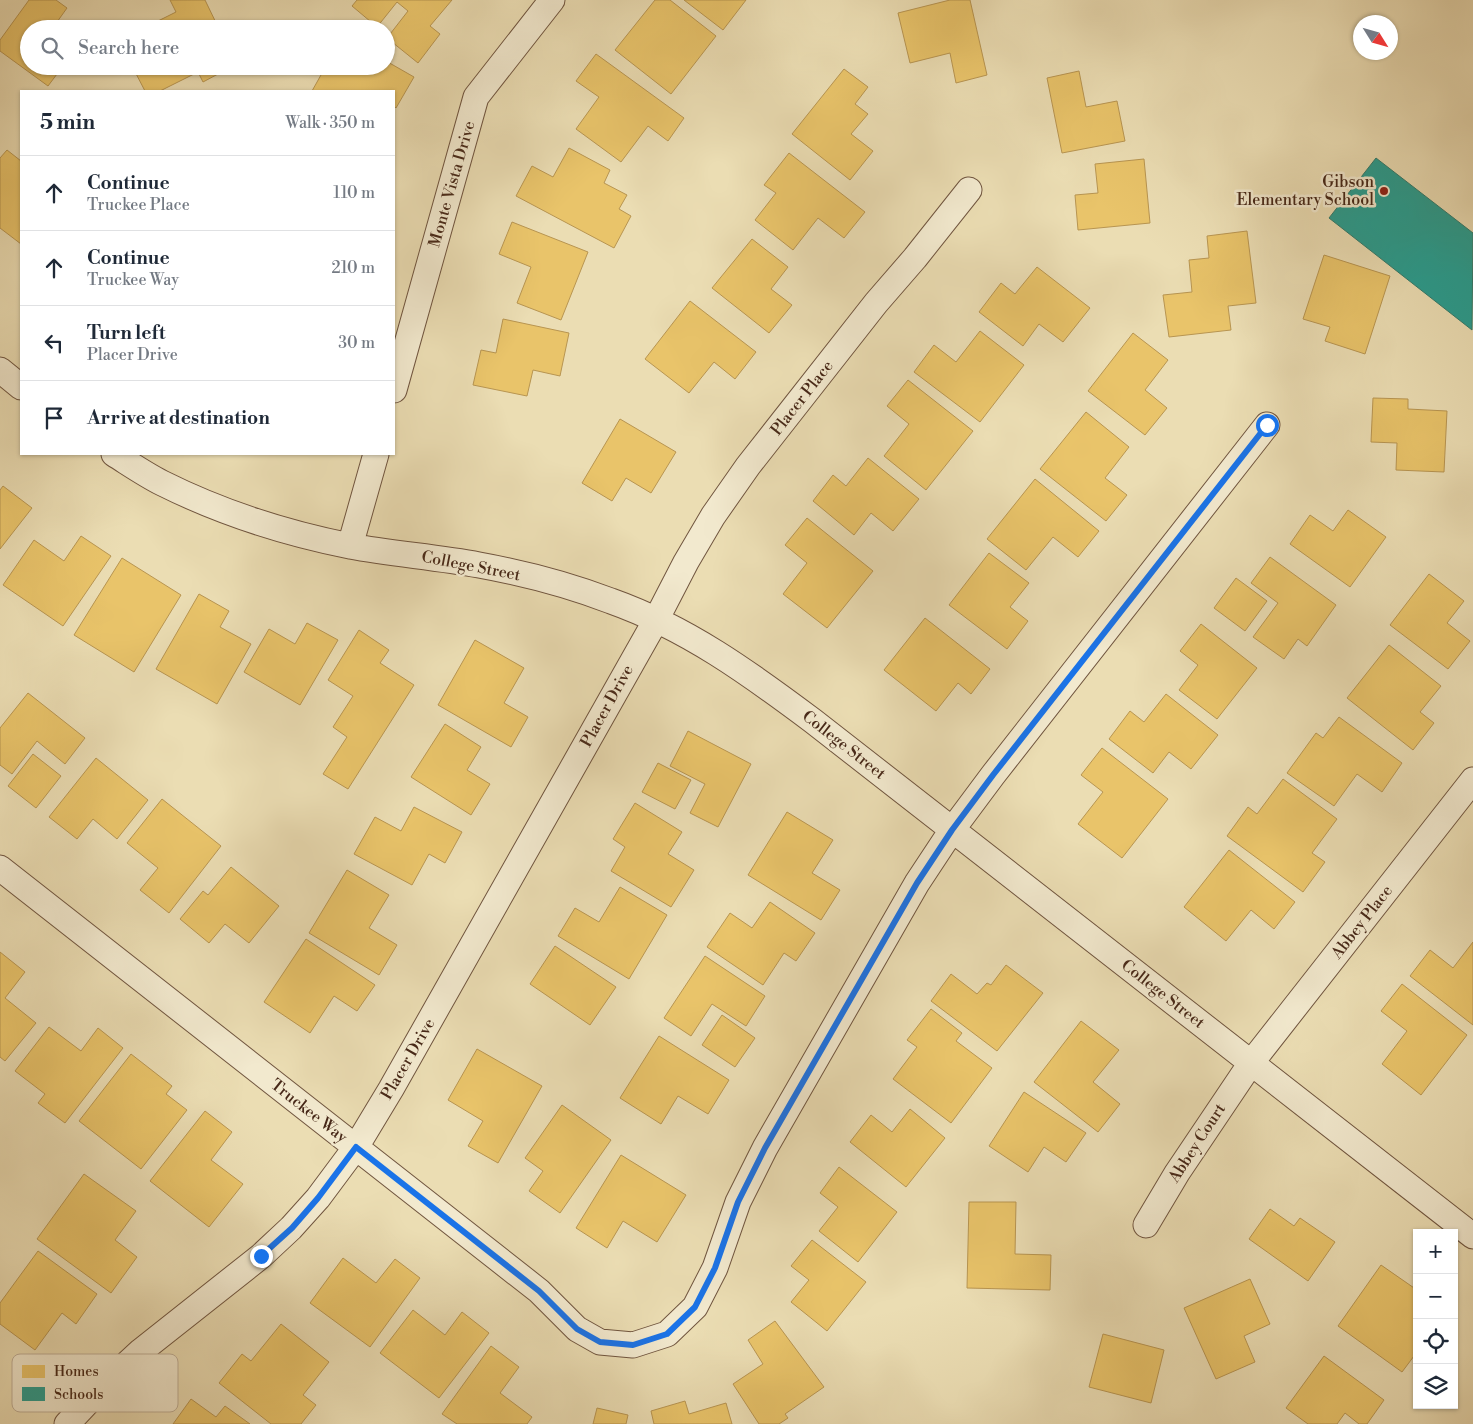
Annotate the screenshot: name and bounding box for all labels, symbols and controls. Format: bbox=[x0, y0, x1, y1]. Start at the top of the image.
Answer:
north arrow bbox=[1353, 15, 1398, 60]
search box bbox=[20, 20, 395, 75]
icon: search bbox=[38, 34, 66, 62]
text: Search here bbox=[78, 36, 179, 60]
text: 5 min bbox=[40, 110, 95, 136]
text: Walk · 350 m bbox=[286, 113, 375, 133]
street label: Monte Vista Drive bbox=[424, 118, 480, 250]
text: Continue bbox=[87, 171, 170, 195]
place label: Gibson Elementary School bbox=[1237, 172, 1374, 210]
icon: ahead bbox=[40, 179, 68, 207]
text: 110 m bbox=[333, 183, 375, 203]
marker: Gibson Elementary School bbox=[1378, 185, 1390, 197]
text: Truckee Place bbox=[87, 195, 190, 215]
text: Continue bbox=[87, 246, 170, 270]
icon: ahead bbox=[40, 254, 68, 282]
text: 210 m bbox=[331, 258, 375, 278]
text: Truckee Way bbox=[87, 270, 179, 290]
text: Turn left bbox=[87, 321, 166, 345]
icon: left bbox=[40, 329, 68, 357]
text: 30 m bbox=[338, 333, 375, 353]
text: Placer Drive bbox=[87, 345, 178, 365]
street label: Placer Place bbox=[766, 356, 838, 440]
icon: arrive bbox=[40, 404, 68, 432]
text: Arrive at destination bbox=[87, 406, 270, 430]
route start bbox=[1256, 414, 1279, 437]
street label: College Street bbox=[420, 547, 523, 585]
street label: Placer Drive bbox=[576, 661, 638, 751]
street label: College Street bbox=[798, 706, 890, 784]
street label: Abbey Place bbox=[1326, 881, 1397, 964]
street label: College Street bbox=[1117, 955, 1209, 1033]
street label: Placer Drive bbox=[377, 1015, 439, 1103]
street label: Truckee Way bbox=[267, 1075, 352, 1147]
street label: Abbey Court bbox=[1164, 1099, 1230, 1187]
map controls bbox=[1413, 1229, 1458, 1409]
button: + bbox=[1413, 1229, 1458, 1274]
route end bbox=[250, 1245, 273, 1268]
button: − bbox=[1413, 1274, 1458, 1319]
button: locate bbox=[1413, 1319, 1458, 1364]
legend bbox=[12, 1354, 178, 1412]
text: Homes bbox=[54, 1363, 99, 1381]
button: layers bbox=[1413, 1364, 1458, 1409]
text: Schools bbox=[54, 1386, 103, 1404]

